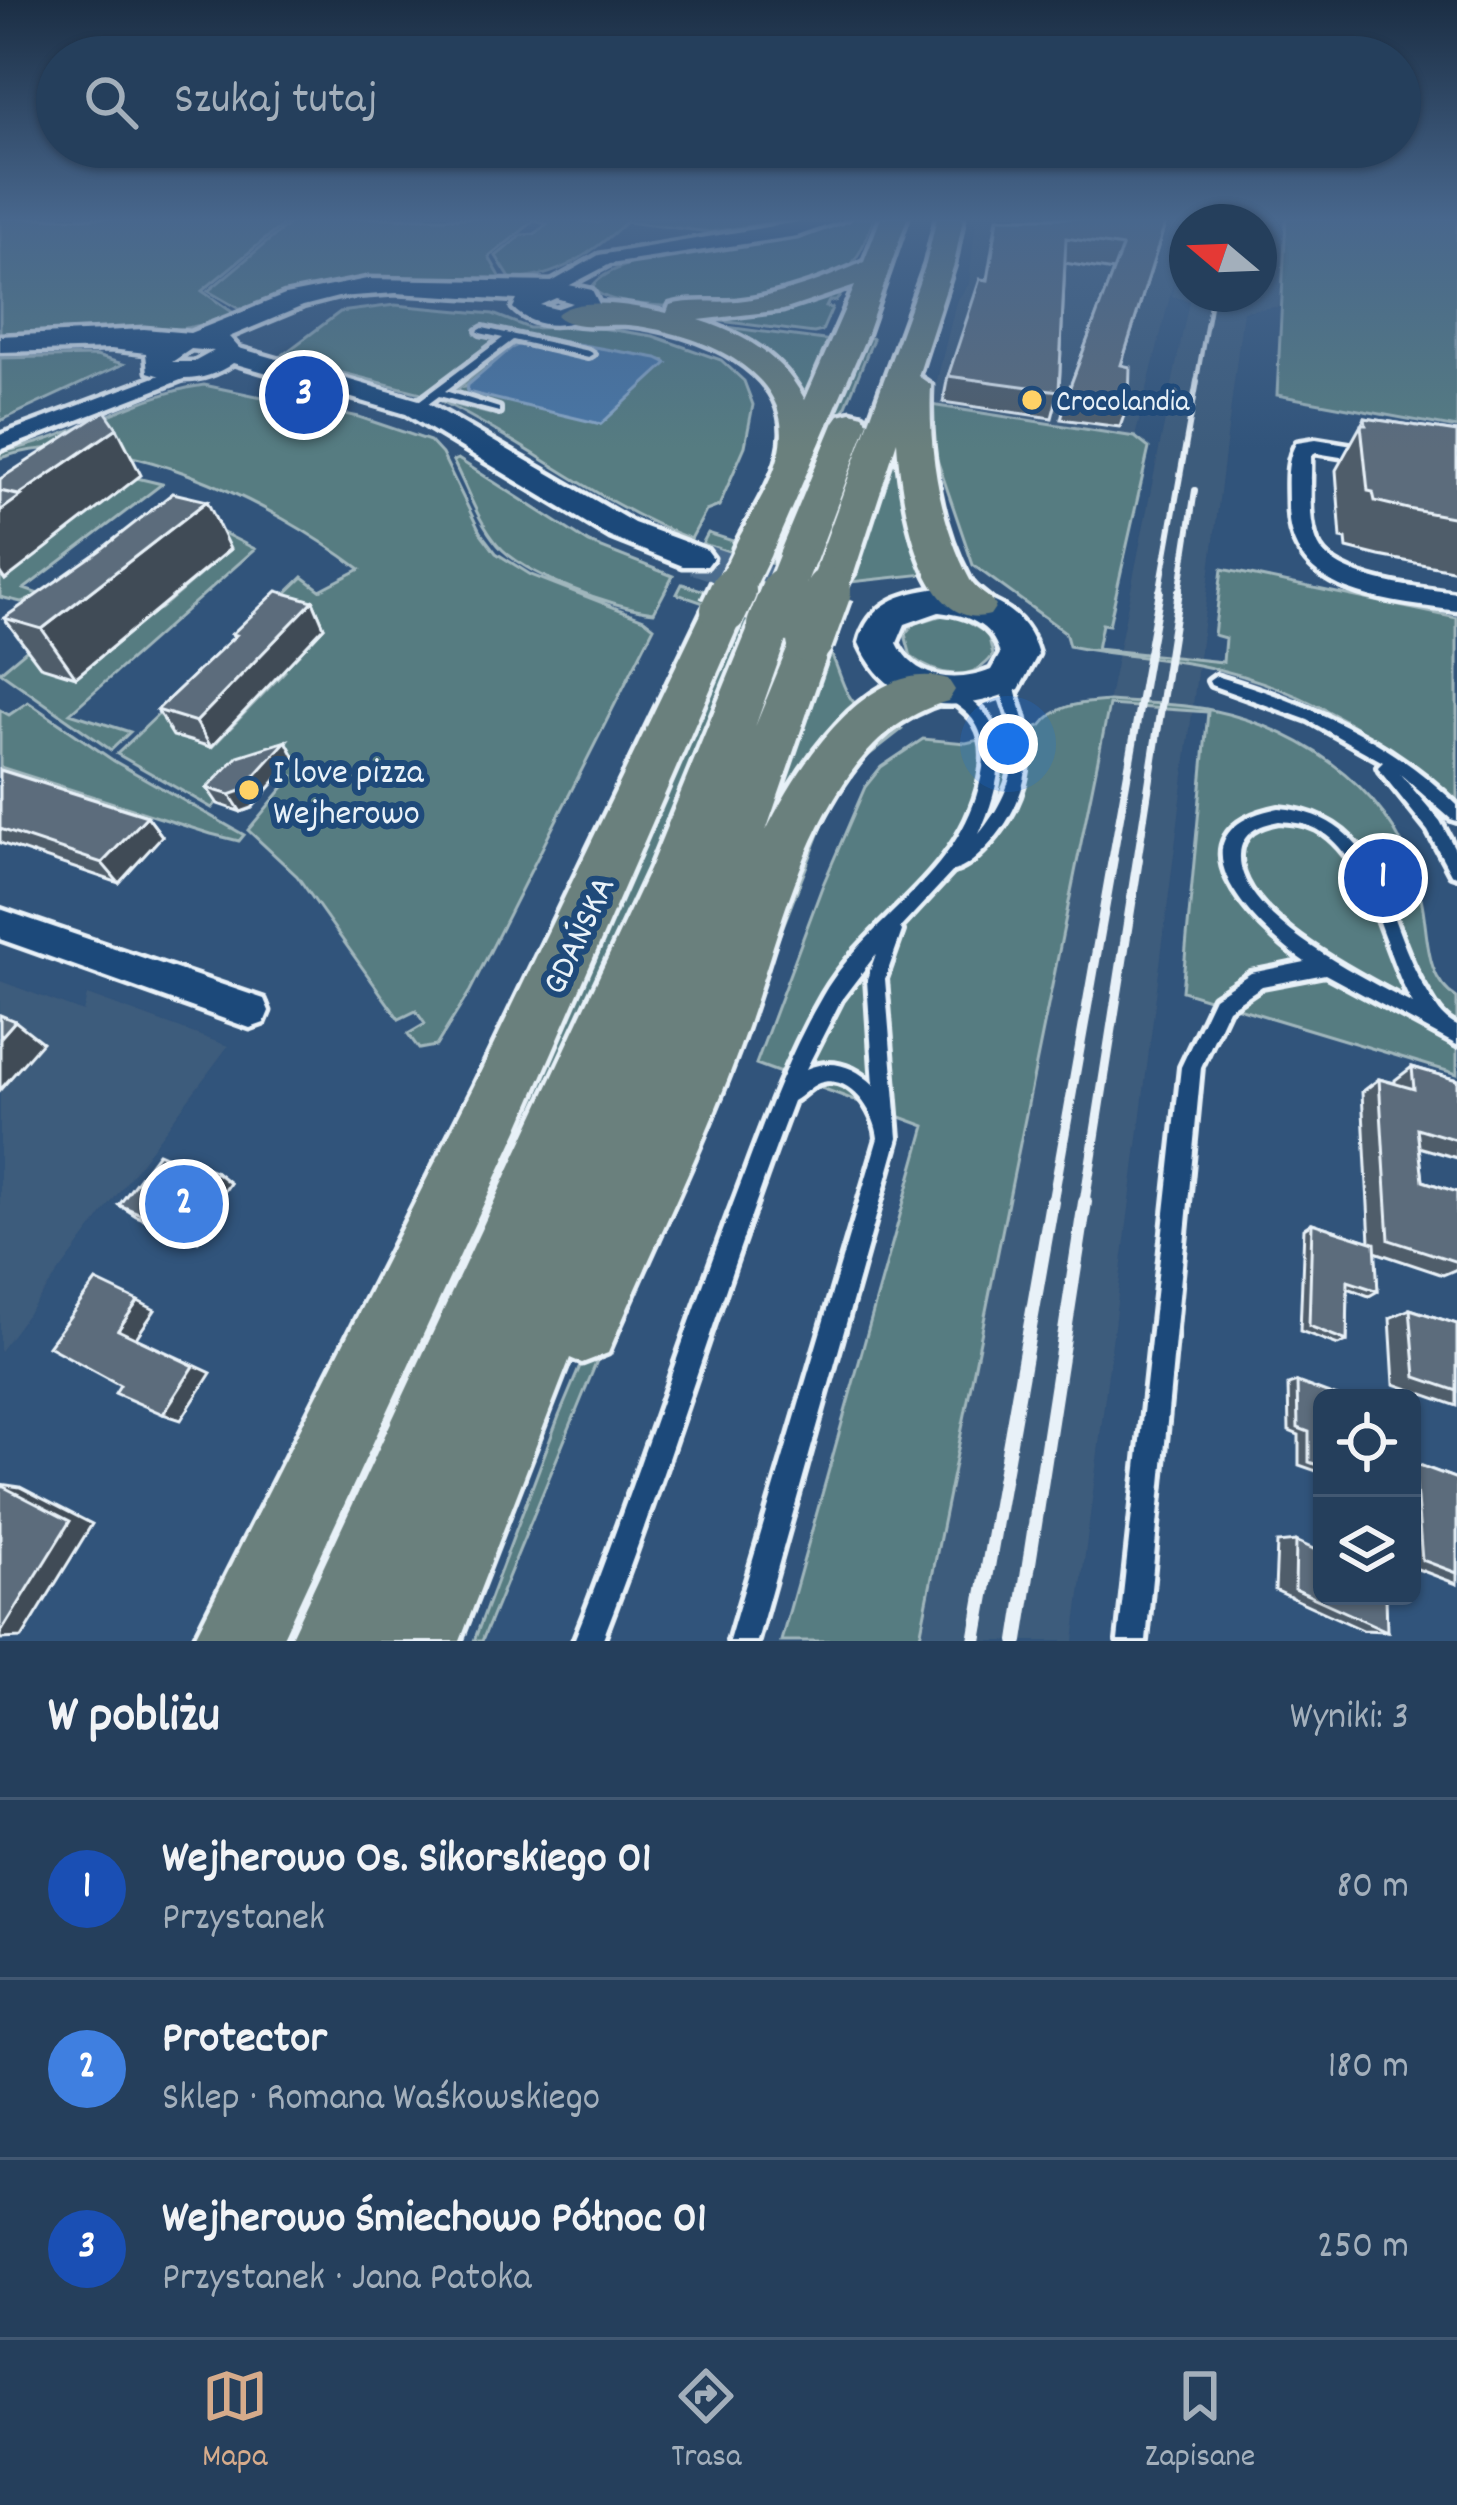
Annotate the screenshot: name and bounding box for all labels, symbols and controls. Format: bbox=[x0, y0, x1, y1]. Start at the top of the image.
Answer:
search box bbox=[36, 36, 1421, 168]
icon: search bbox=[78, 69, 144, 135]
text: Szukaj tutaj bbox=[174, 70, 378, 134]
north arrow bbox=[1169, 204, 1277, 312]
pin: 3 bbox=[265, 350, 343, 440]
place label: Crocolandia bbox=[1056, 383, 1190, 426]
marker: Crocolandia bbox=[1019, 387, 1045, 413]
your location bbox=[978, 714, 1038, 774]
place label: I love pizza Wejherowo bbox=[273, 749, 425, 842]
marker: I love pizza Wejherowo bbox=[236, 777, 262, 803]
pin: 1 bbox=[1344, 833, 1422, 923]
street label: GDAŃSKA bbox=[531, 869, 631, 1004]
pin: 2 bbox=[145, 1159, 223, 1249]
map controls bbox=[1313, 1389, 1421, 1605]
button: locate bbox=[1313, 1389, 1421, 1497]
button: layers bbox=[1313, 1497, 1421, 1605]
text: W pobliżu bbox=[48, 1683, 220, 1755]
text: Wyniki: 3 bbox=[1290, 1692, 1409, 1747]
text: Wejherowo Os. Sikorskiego 01 bbox=[162, 1829, 652, 1893]
text: 1 bbox=[83, 1861, 91, 1916]
text: 80 m bbox=[1336, 1861, 1409, 1916]
text: Przystanek bbox=[162, 1893, 325, 1948]
text: Protector bbox=[162, 2009, 327, 2073]
text: 2 bbox=[78, 2041, 96, 2096]
text: 180 m bbox=[1328, 2041, 1409, 2096]
text: Sklep · Romana Waśkowskiego bbox=[162, 2073, 600, 2128]
text: Wejherowo Śmiechowo Północ 01 bbox=[162, 2189, 707, 2253]
text: 3 bbox=[78, 2221, 96, 2276]
text: 250 m bbox=[1317, 2221, 1409, 2276]
text: Przystanek · Jana Patoka bbox=[162, 2253, 532, 2308]
tab: Mapa bbox=[202, 2363, 268, 2482]
tab: Trasa bbox=[671, 2363, 741, 2482]
tab: Zapisane bbox=[1145, 2363, 1255, 2482]

